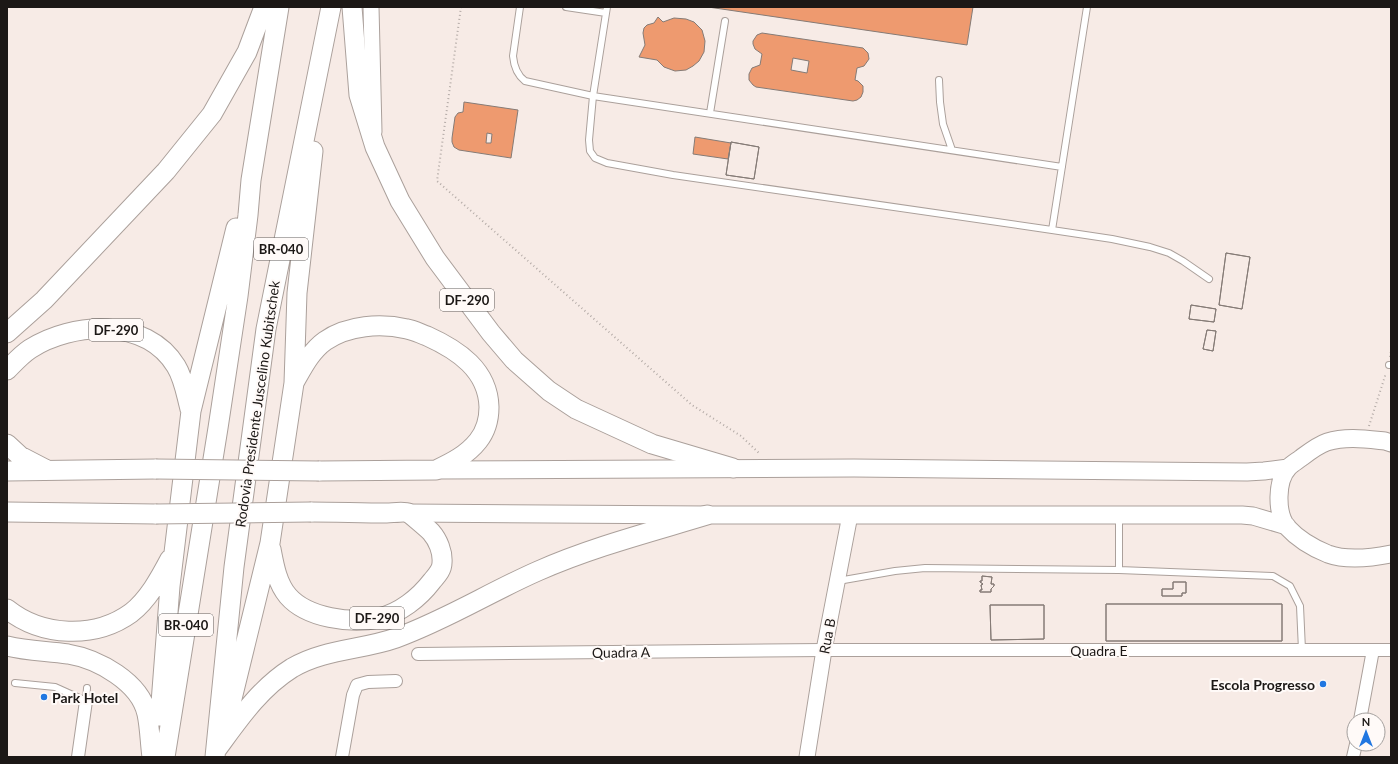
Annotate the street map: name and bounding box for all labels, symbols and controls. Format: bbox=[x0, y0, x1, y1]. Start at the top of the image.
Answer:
road number: BR-040 bbox=[254, 238, 308, 260]
street label: Rodovia Presidente Juscelino Kubitschek bbox=[231, 279, 283, 528]
road number: DF-290 bbox=[440, 289, 494, 311]
road number: DF-290 bbox=[89, 319, 143, 341]
road number: DF-290 bbox=[350, 607, 404, 629]
road number: BR-040 bbox=[159, 614, 213, 636]
street label: Rua B bbox=[815, 617, 839, 655]
street label: Quadra E bbox=[1070, 642, 1128, 659]
street label: Quadra A bbox=[592, 643, 651, 661]
place label: Escola Progresso bbox=[1210, 676, 1315, 693]
marker: Escola Progresso bbox=[1318, 679, 1328, 689]
place label: Park Hotel bbox=[52, 689, 118, 706]
marker: Park Hotel bbox=[39, 692, 49, 702]
north arrow bbox=[1346, 712, 1386, 752]
text: N bbox=[1362, 715, 1370, 728]

